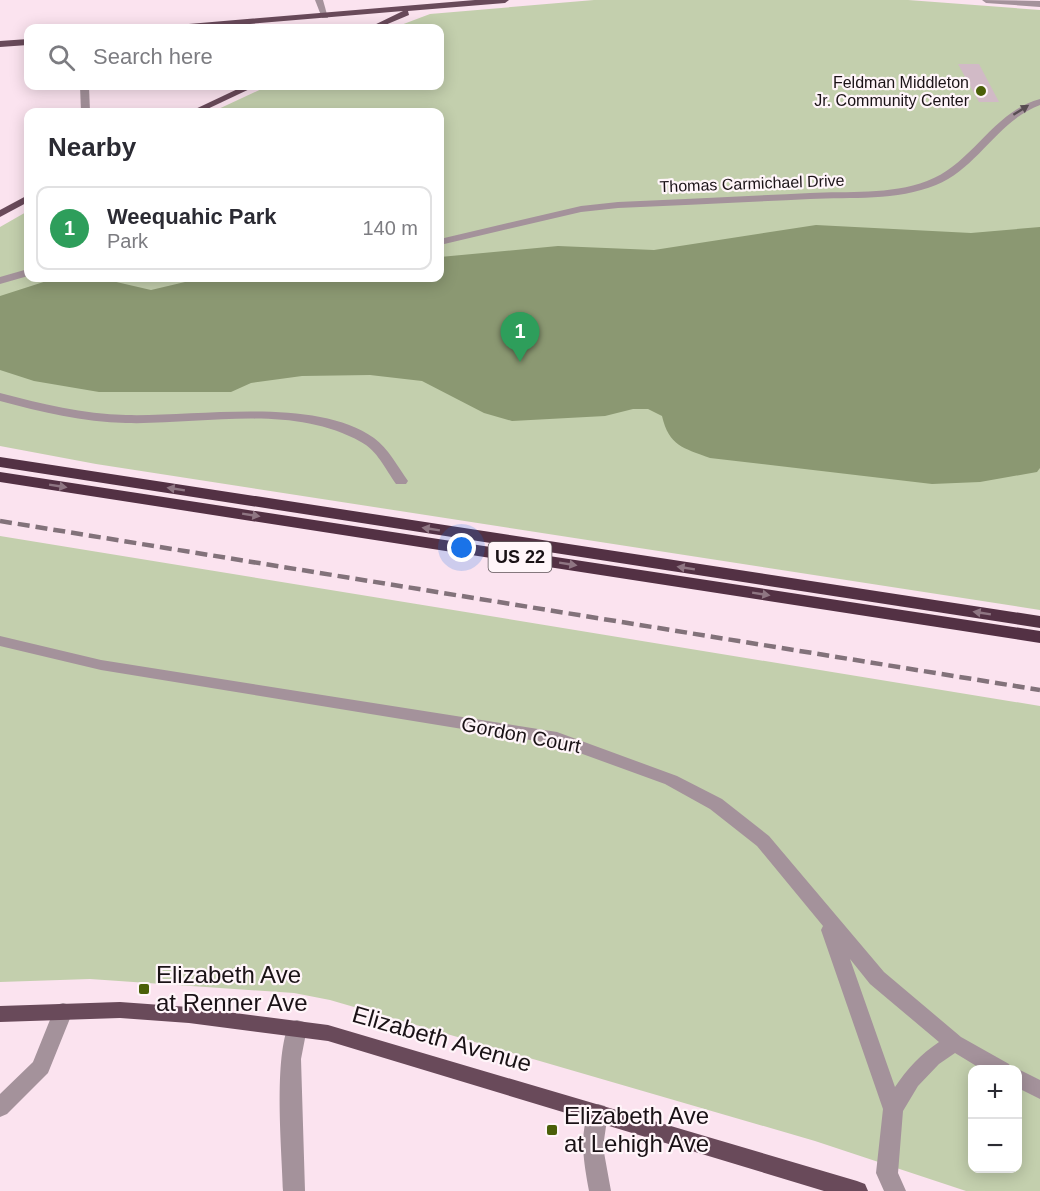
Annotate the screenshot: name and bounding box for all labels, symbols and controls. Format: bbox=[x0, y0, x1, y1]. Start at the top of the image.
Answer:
search box bbox=[24, 24, 444, 90]
icon: search bbox=[45, 41, 78, 74]
text: Search here bbox=[93, 44, 213, 69]
place label: Feldman Middleton Jr. Community Center bbox=[814, 74, 970, 109]
marker: Feldman Middleton Jr. Community Center bbox=[974, 84, 988, 98]
one-way arrow bbox=[1013, 105, 1030, 116]
text: Nearby bbox=[48, 132, 136, 162]
street label: Thomas Carmichael Drive bbox=[659, 172, 845, 195]
text: Weequahic Park bbox=[107, 204, 277, 229]
text: 1 bbox=[64, 217, 75, 239]
text: 140 m bbox=[362, 217, 418, 239]
text: Park bbox=[107, 230, 148, 252]
pin: 1 bbox=[500, 312, 540, 362]
one-way arrow bbox=[48, 482, 67, 491]
one-way arrow bbox=[166, 485, 185, 494]
one-way arrow bbox=[241, 511, 260, 520]
one-way arrow bbox=[421, 524, 440, 533]
your location bbox=[447, 533, 476, 562]
road number: US 22 bbox=[488, 542, 552, 572]
one-way arrow bbox=[558, 560, 577, 569]
one-way arrow bbox=[676, 563, 695, 572]
one-way arrow bbox=[751, 589, 770, 598]
one-way arrow bbox=[973, 609, 992, 618]
street label: Gordon Court bbox=[459, 713, 583, 757]
place label: Elizabeth Ave at Renner Ave bbox=[156, 961, 308, 1016]
marker: Elizabeth Ave at Renner Ave bbox=[137, 982, 151, 996]
street label: Elizabeth Avenue bbox=[349, 1000, 535, 1077]
map controls bbox=[968, 1065, 1022, 1173]
button: + bbox=[968, 1065, 1022, 1119]
place label: Elizabeth Ave at Lehigh Ave bbox=[564, 1102, 709, 1157]
button: − bbox=[968, 1119, 1022, 1173]
marker: Elizabeth Ave at Lehigh Ave bbox=[545, 1123, 559, 1137]

